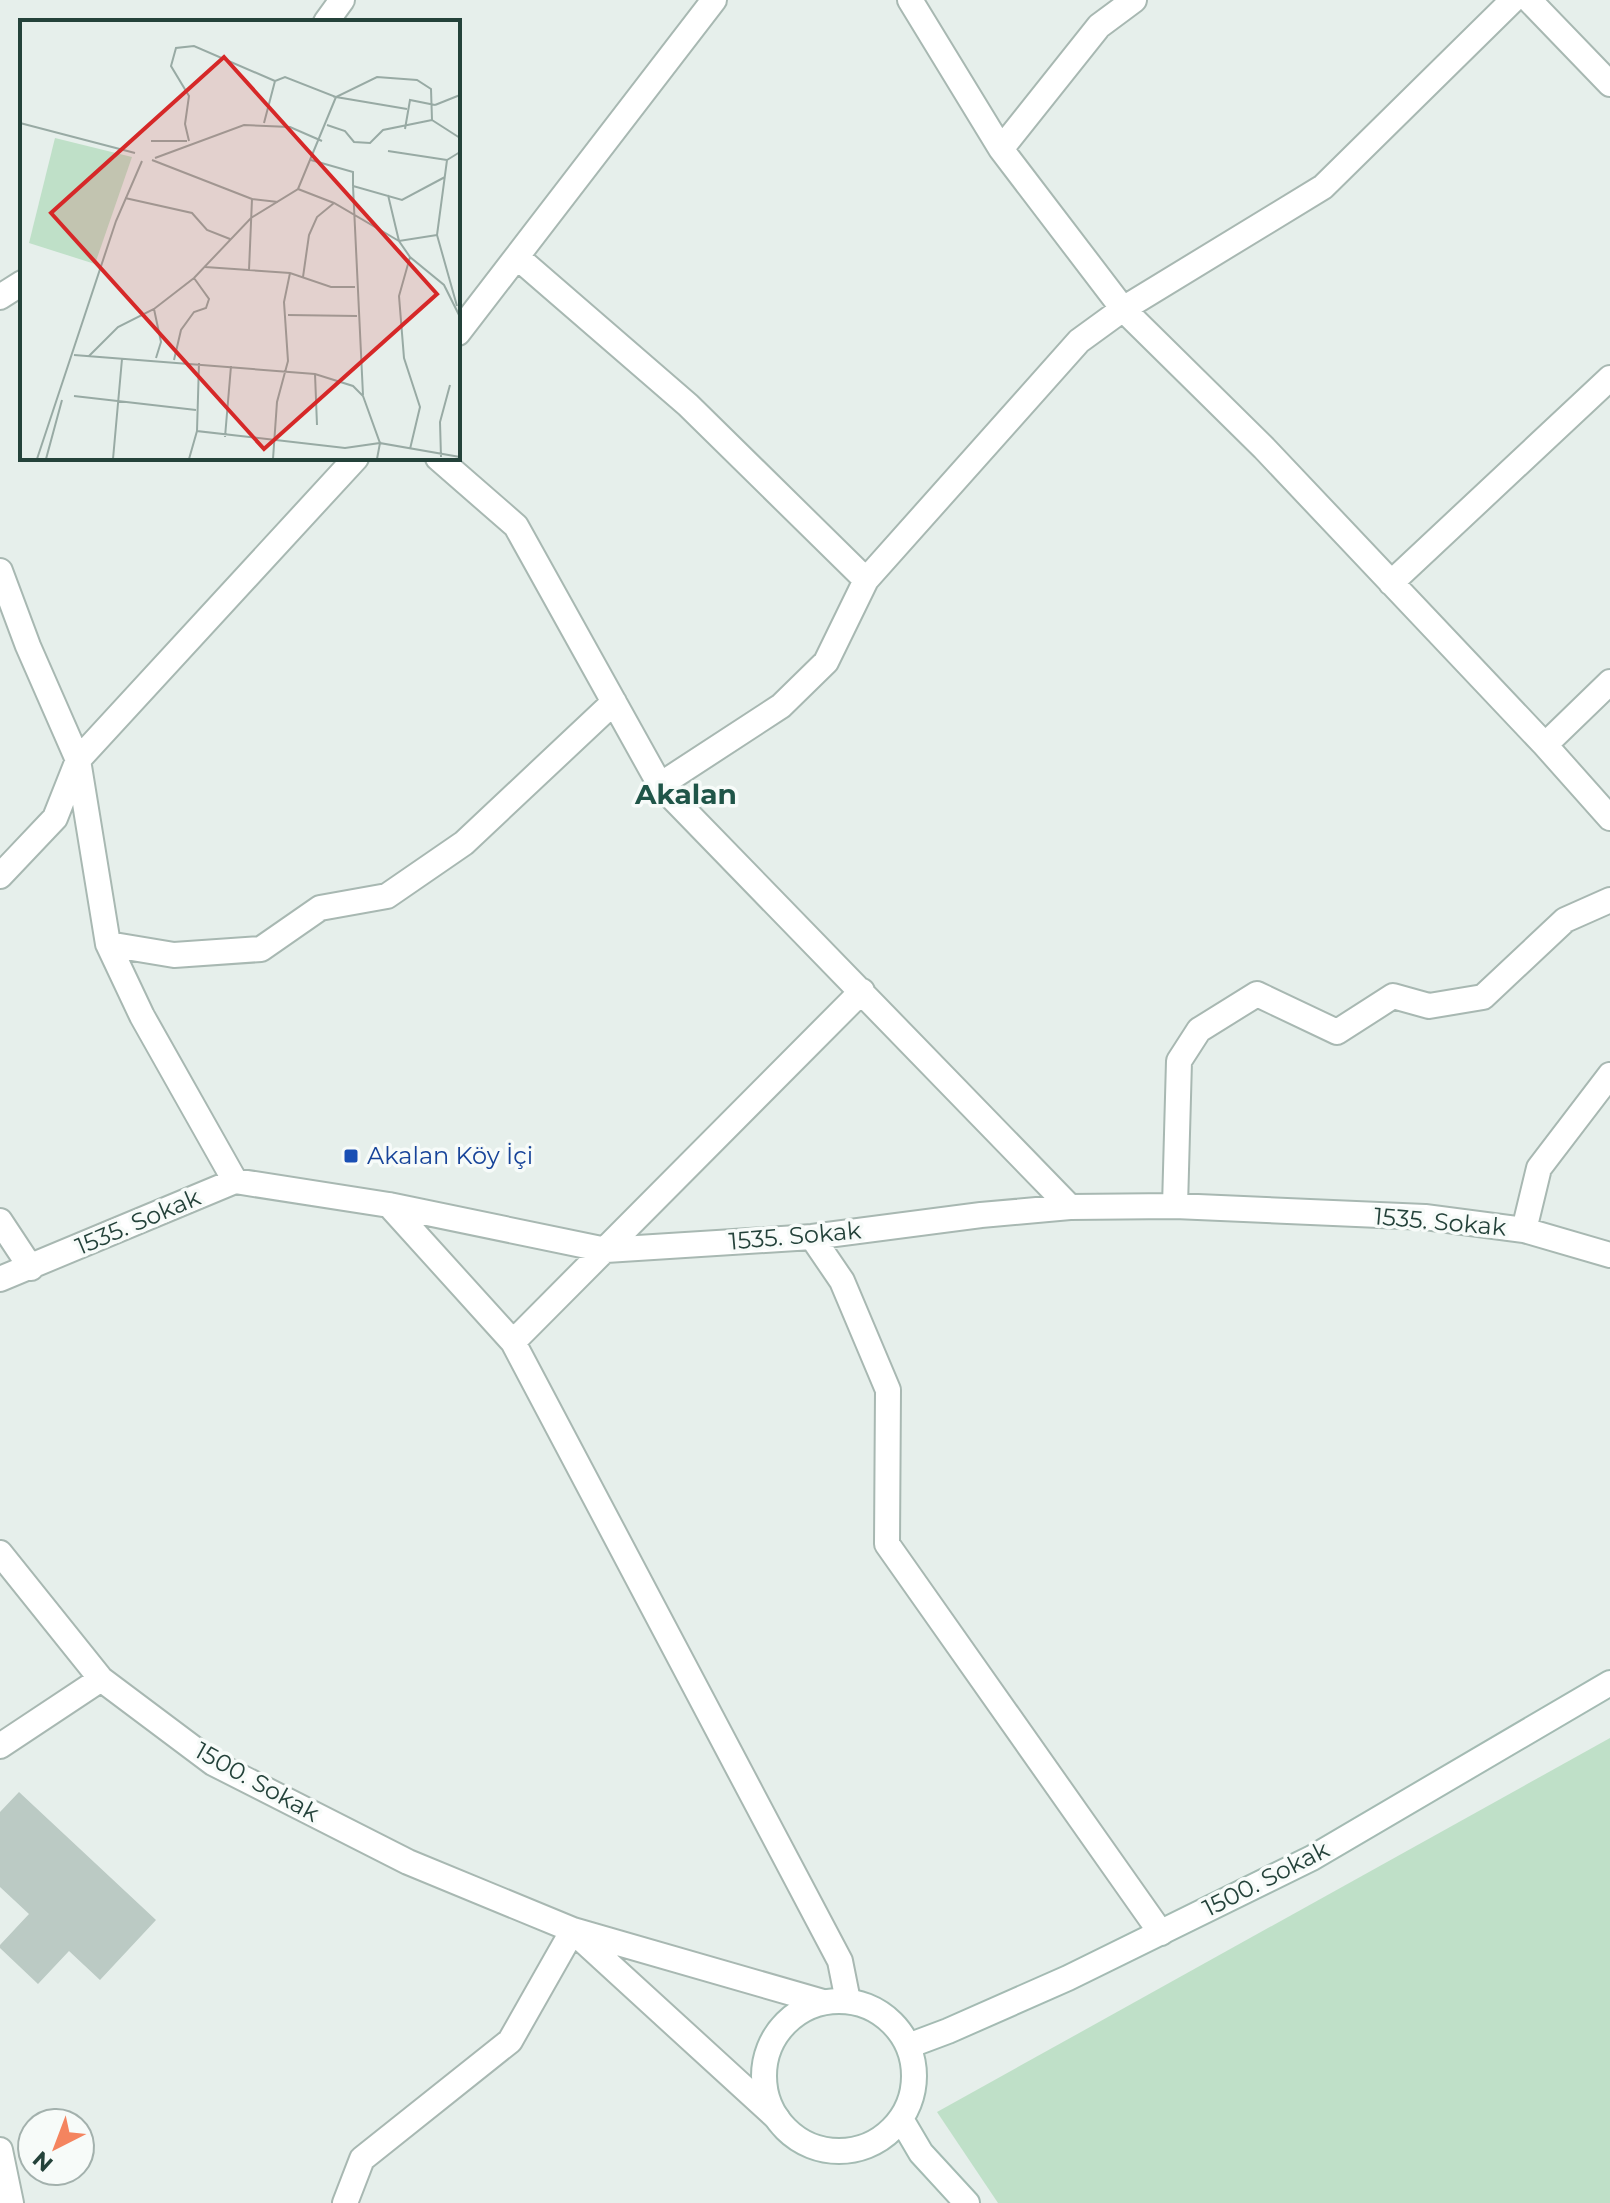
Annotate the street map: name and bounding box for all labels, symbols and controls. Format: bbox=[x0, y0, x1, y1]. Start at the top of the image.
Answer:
inset map bbox=[20, 20, 460, 460]
district label: Akalan bbox=[634, 777, 737, 811]
place label: Akalan Köy İçi bbox=[367, 1141, 533, 1170]
marker: Akalan Köy İçi bbox=[342, 1147, 360, 1165]
street label: 1535. Sokak bbox=[71, 1182, 205, 1261]
street label: 1535. Sokak bbox=[1373, 1201, 1508, 1242]
street label: 1535. Sokak bbox=[728, 1215, 863, 1256]
street label: 1500. Sokak bbox=[190, 1736, 325, 1828]
street label: 1500. Sokak bbox=[1198, 1834, 1334, 1923]
north arrow bbox=[16, 2107, 96, 2187]
text: N bbox=[27, 2146, 59, 2177]

